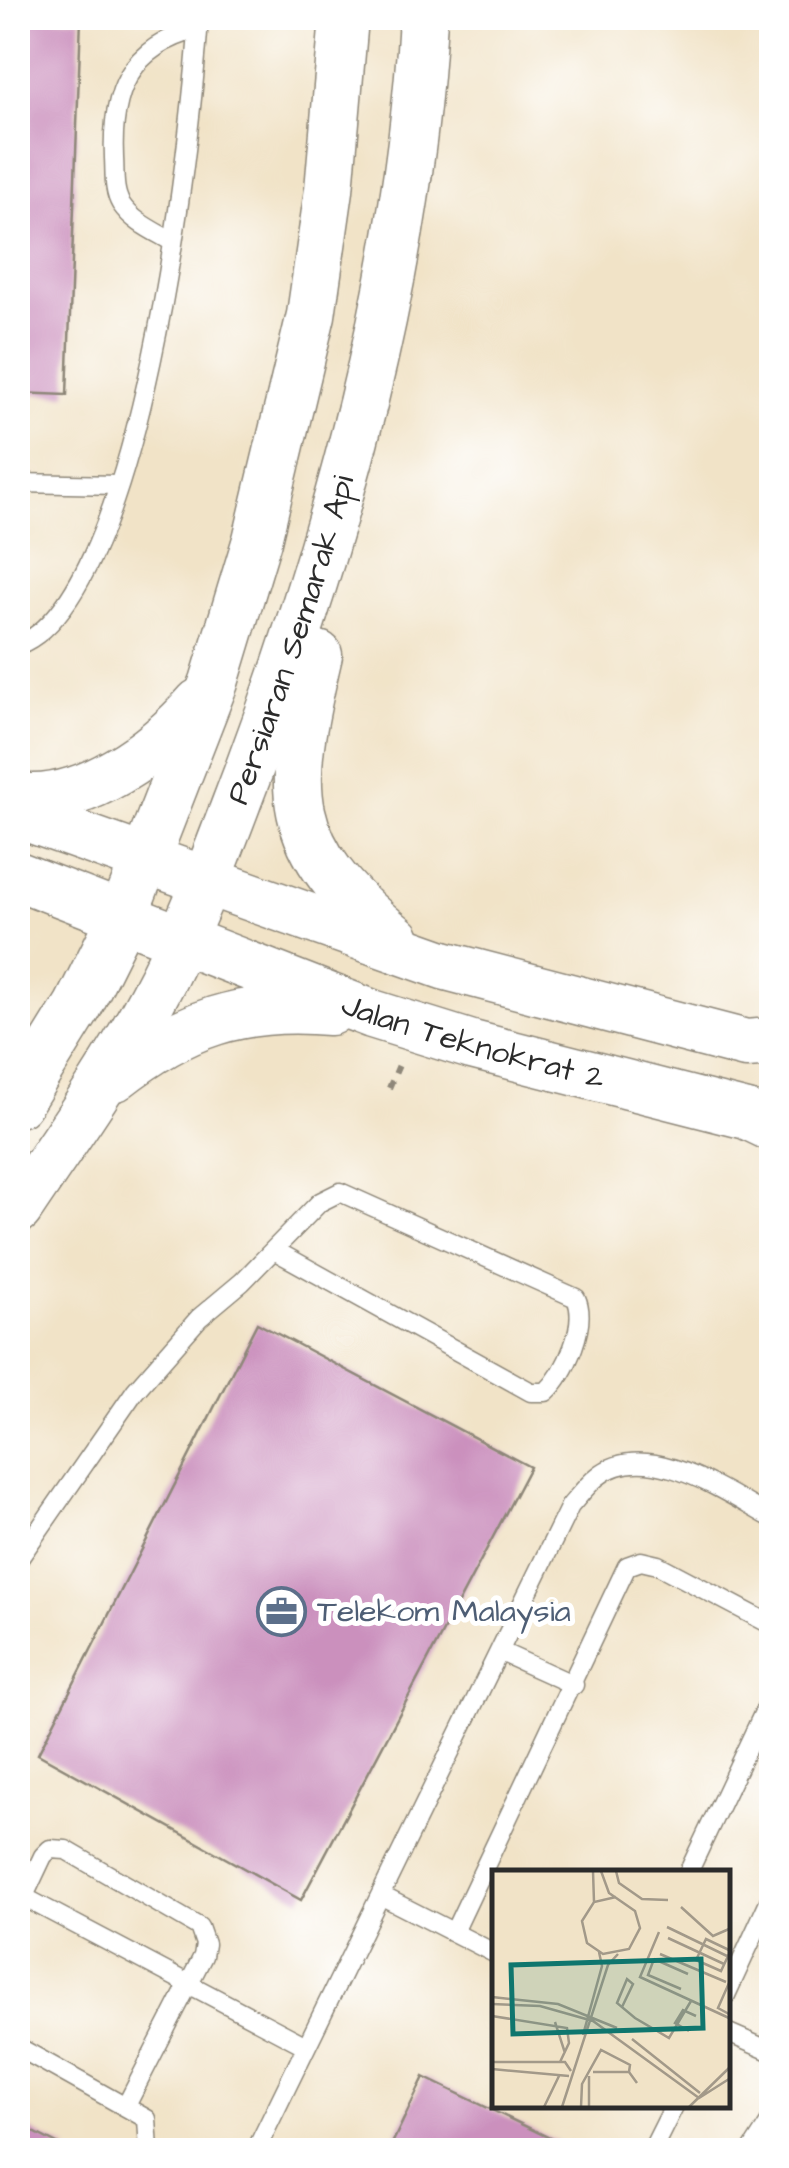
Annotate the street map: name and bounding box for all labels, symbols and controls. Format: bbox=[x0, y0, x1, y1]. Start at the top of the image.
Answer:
street label: Persiaran Semarak Api bbox=[215, 470, 366, 811]
street label: Jalan Teknokrat 2 bbox=[335, 982, 610, 1100]
office icon: Telekom Malaysia bbox=[256, 1585, 308, 1637]
place label: Telekom Malaysia bbox=[317, 1589, 571, 1634]
inset map bbox=[492, 1870, 729, 2108]

